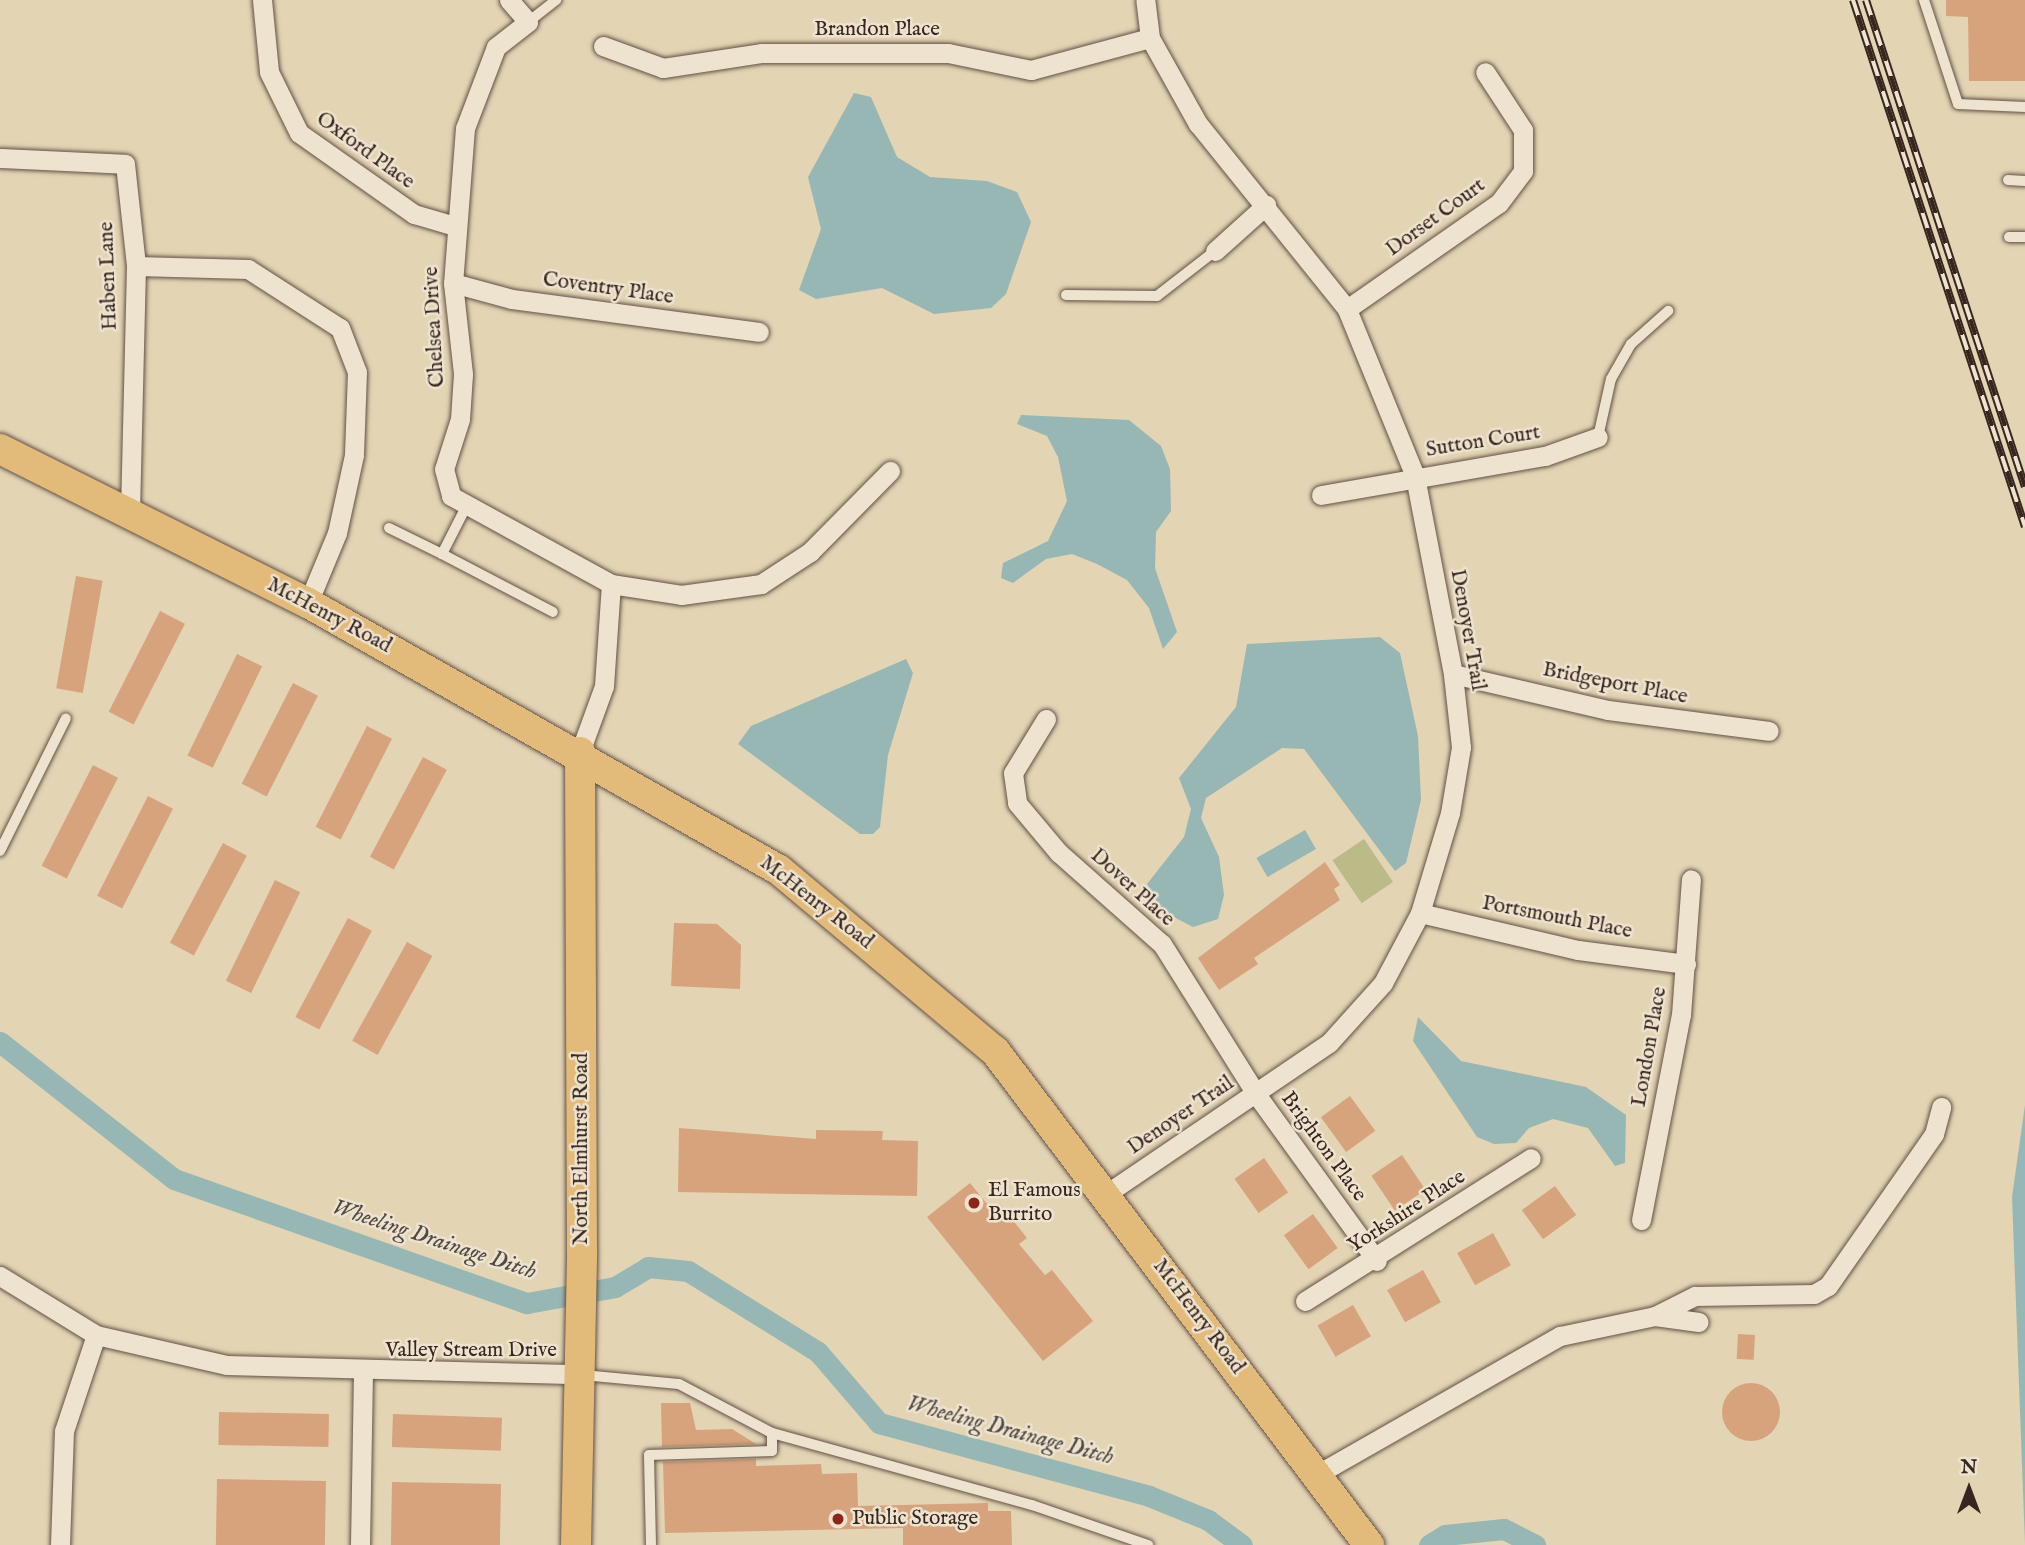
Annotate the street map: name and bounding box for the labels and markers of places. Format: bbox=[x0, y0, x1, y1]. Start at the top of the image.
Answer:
place label: El Famous Burrito bbox=[988, 1178, 1081, 1228]
marker: El Famous Burrito bbox=[966, 1195, 982, 1211]
place label: Public Storage bbox=[852, 1506, 978, 1532]
marker: Public Storage bbox=[830, 1511, 846, 1527]

